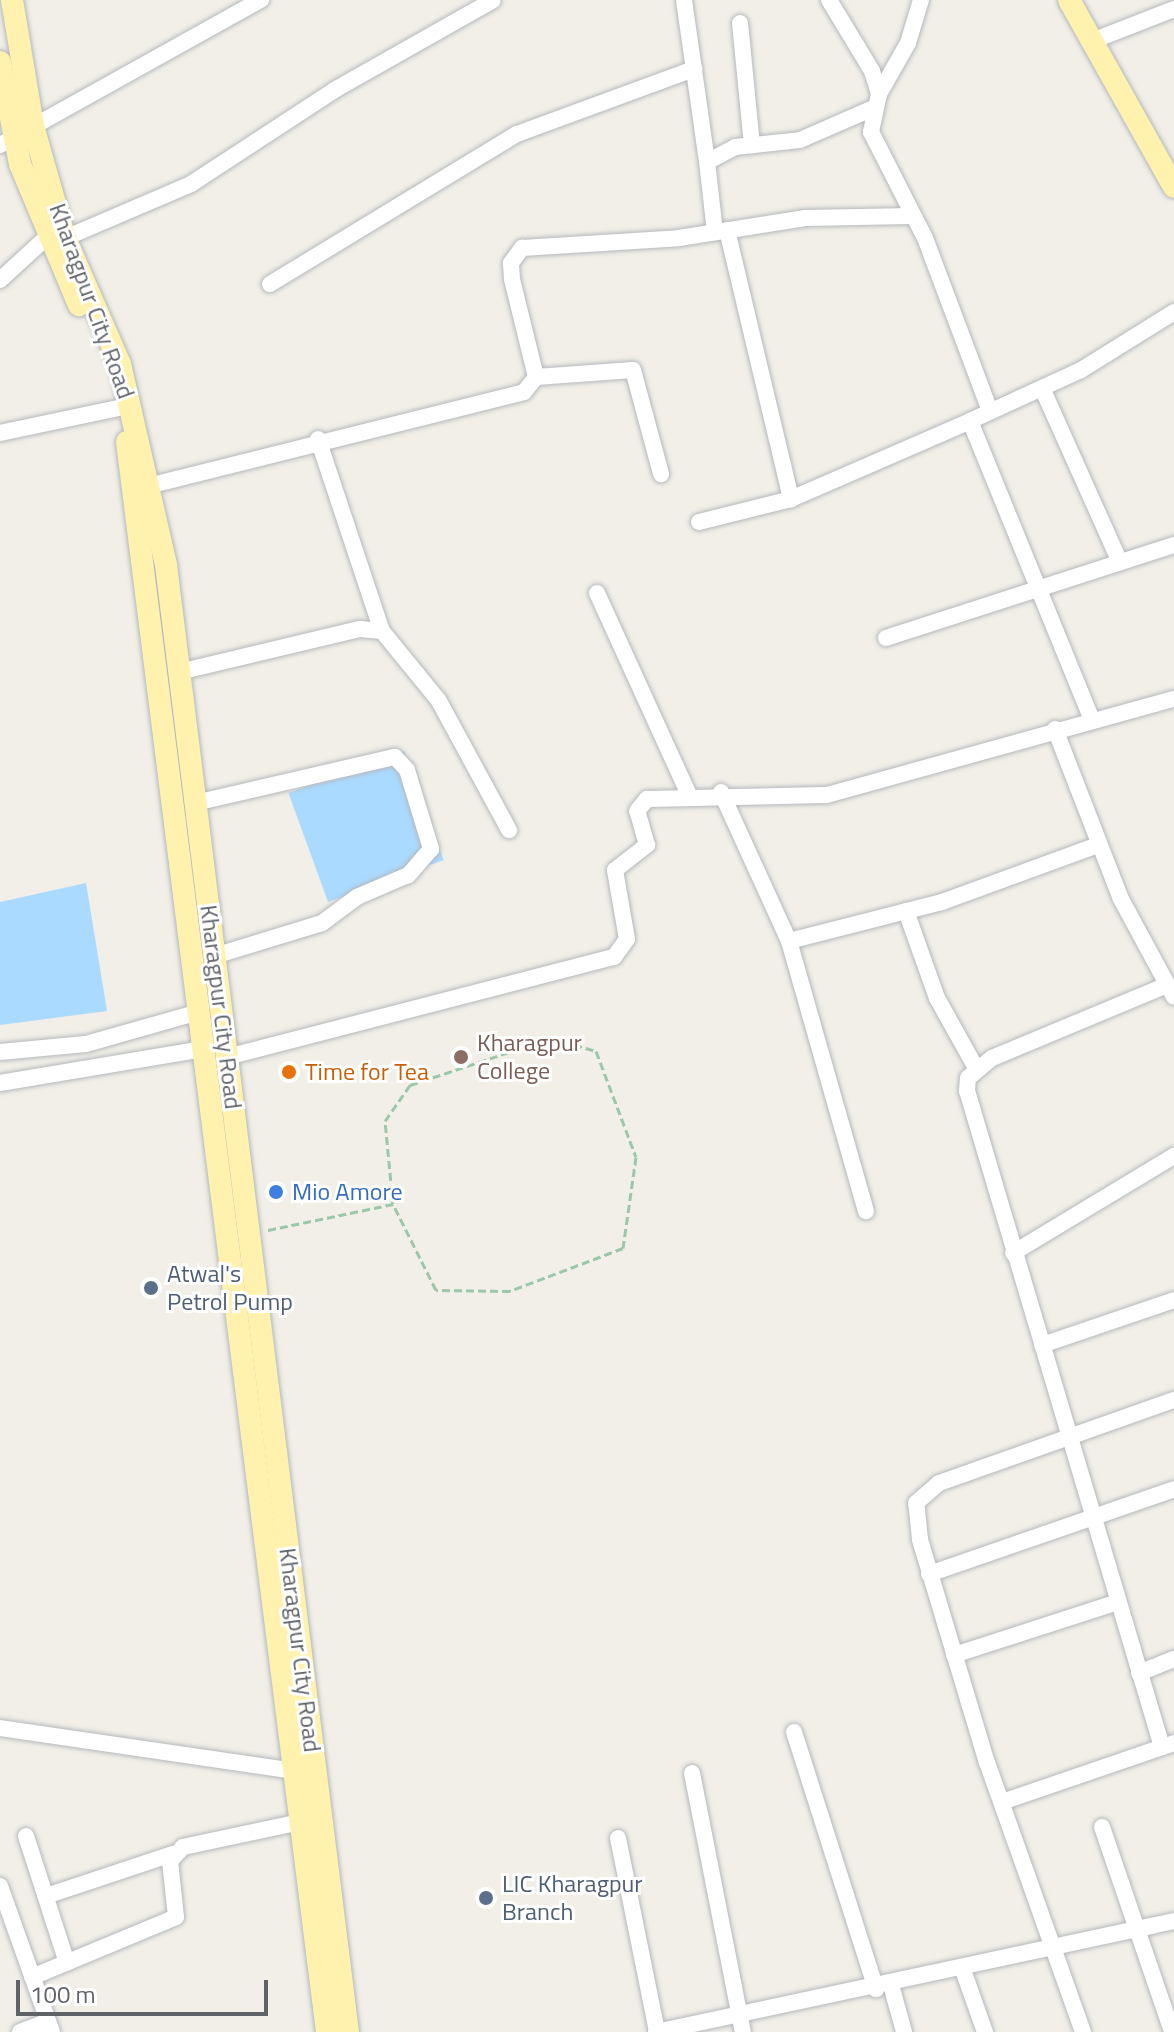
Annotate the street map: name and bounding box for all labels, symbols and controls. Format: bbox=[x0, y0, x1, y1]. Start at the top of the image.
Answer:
street label: Kharagpur City Road bbox=[43, 199, 141, 403]
street label: Kharagpur City Road bbox=[194, 903, 248, 1111]
place label: Kharagpur College bbox=[477, 1029, 582, 1085]
marker: Kharagpur College bbox=[452, 1048, 470, 1066]
place label: Time for Tea bbox=[305, 1058, 429, 1086]
marker: Time for Tea bbox=[280, 1063, 298, 1081]
place label: Mio Amore bbox=[292, 1178, 403, 1206]
marker: Mio Amore bbox=[267, 1183, 285, 1201]
place label: Atwal's Petrol Pump bbox=[167, 1260, 293, 1316]
marker: Atwal's Petrol Pump bbox=[142, 1279, 160, 1297]
street label: Kharagpur City Road bbox=[273, 1546, 327, 1754]
place label: LIC Kharagpur Branch bbox=[502, 1870, 643, 1926]
marker: LIC Kharagpur Branch bbox=[477, 1889, 495, 1907]
scale bar bbox=[20, 1964, 272, 2014]
text: 100 m bbox=[30, 1976, 96, 2012]

